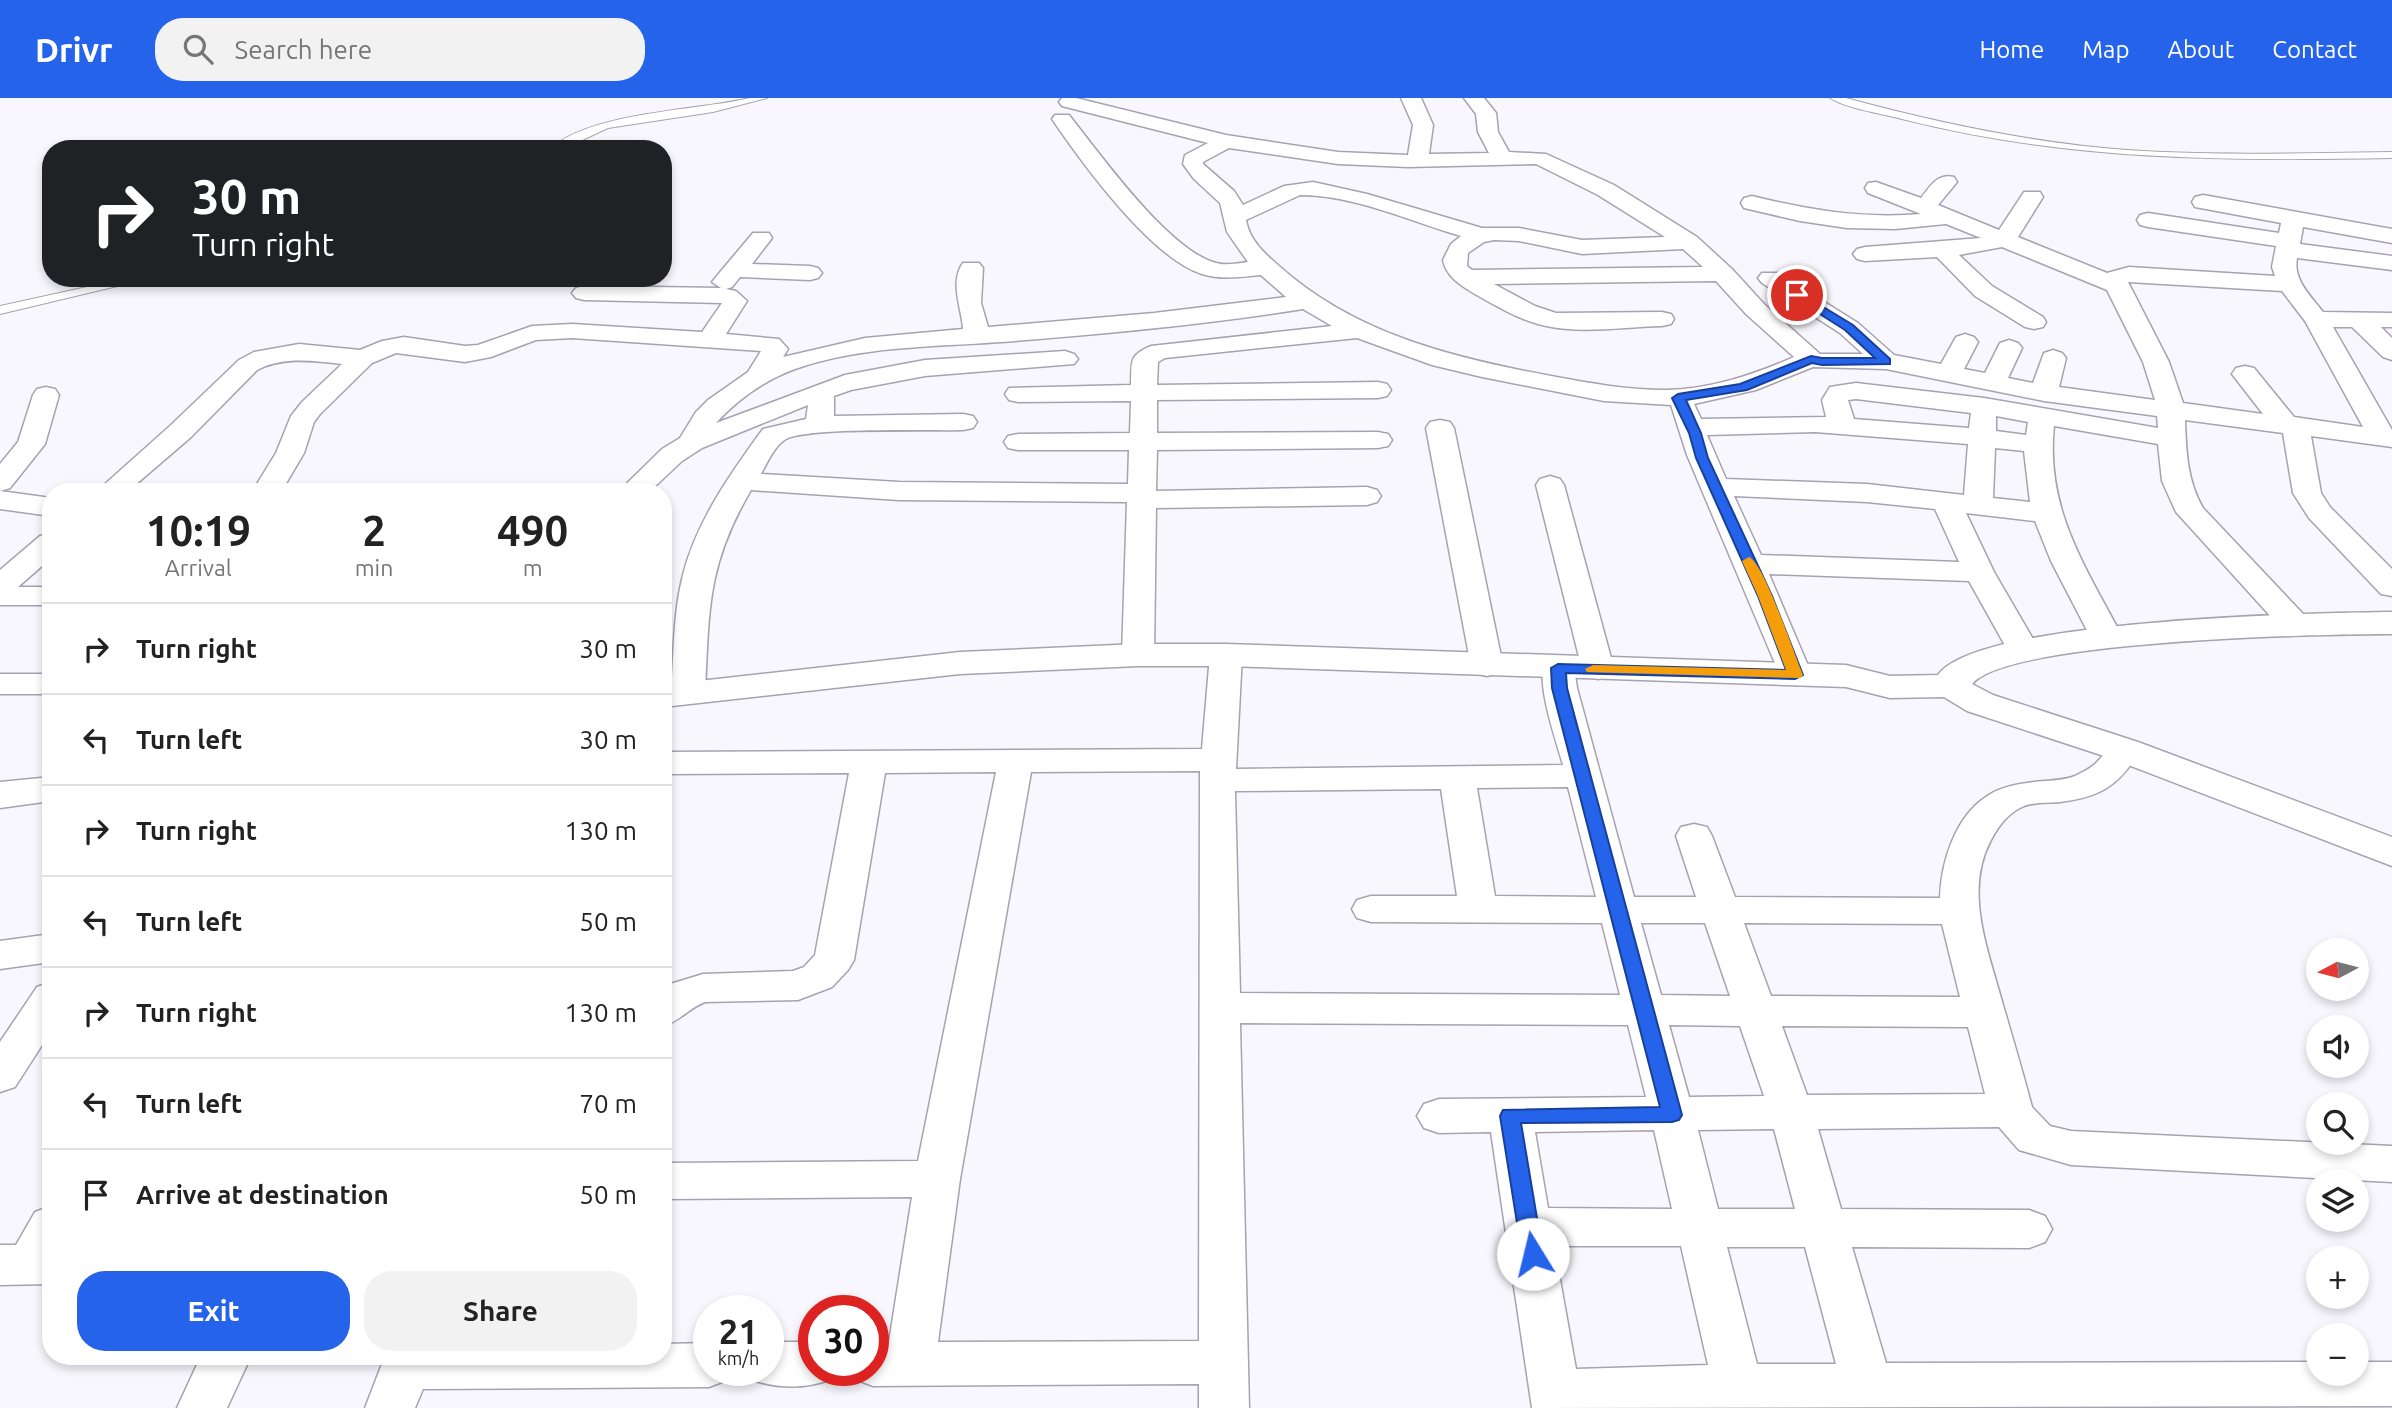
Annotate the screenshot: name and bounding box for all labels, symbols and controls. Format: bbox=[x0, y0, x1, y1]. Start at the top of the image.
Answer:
search box bbox=[155, 18, 645, 81]
icon: search bbox=[179, 30, 217, 68]
text: Drivr bbox=[35, 31, 113, 68]
text: Search here bbox=[235, 35, 372, 64]
text: Home bbox=[1979, 36, 2044, 63]
text: Map bbox=[2082, 36, 2129, 63]
text: About bbox=[2167, 36, 2234, 63]
text: Contact bbox=[2272, 36, 2357, 63]
icon: right bbox=[77, 168, 168, 259]
text: 30 m bbox=[192, 168, 301, 223]
text: Turn right bbox=[192, 226, 334, 262]
pin bbox=[1767, 265, 1827, 325]
icon: arrive bbox=[1778, 276, 1816, 314]
text: 10:19 bbox=[146, 507, 251, 554]
text: 2 bbox=[362, 507, 386, 554]
text: 490 bbox=[497, 507, 568, 554]
text: Arrival bbox=[165, 555, 232, 580]
text: min bbox=[355, 555, 393, 580]
text: m bbox=[523, 555, 543, 580]
icon: right bbox=[77, 630, 115, 668]
text: Turn right bbox=[136, 634, 257, 663]
text: 30 m bbox=[579, 634, 637, 663]
icon: left bbox=[77, 721, 115, 759]
text: Turn left bbox=[136, 725, 242, 754]
text: 30 m bbox=[579, 725, 637, 754]
icon: right bbox=[77, 812, 115, 850]
text: Turn right bbox=[136, 816, 257, 845]
text: 130 m bbox=[565, 816, 637, 845]
icon: left bbox=[77, 903, 115, 941]
text: Turn left bbox=[136, 907, 242, 936]
text: 50 m bbox=[579, 907, 637, 936]
north arrow bbox=[2306, 938, 2370, 1001]
map controls bbox=[2306, 938, 2369, 1386]
icon: right bbox=[77, 994, 115, 1032]
text: Turn right bbox=[136, 998, 257, 1027]
text: 130 m bbox=[565, 998, 637, 1027]
button: sound bbox=[2306, 1015, 2369, 1078]
icon: left bbox=[77, 1085, 115, 1123]
text: Turn left bbox=[136, 1089, 242, 1118]
text: 70 m bbox=[579, 1089, 637, 1118]
button: search bbox=[2306, 1092, 2369, 1155]
button: layers bbox=[2306, 1169, 2369, 1232]
icon: arrive bbox=[77, 1176, 115, 1214]
text: Arrive at destination bbox=[136, 1180, 389, 1209]
text: 50 m bbox=[579, 1180, 637, 1209]
position arrow bbox=[1496, 1217, 1570, 1291]
button: + bbox=[2306, 1246, 2369, 1309]
button: Exit bbox=[77, 1271, 350, 1351]
button: Share bbox=[364, 1271, 637, 1351]
speed limit sign: 30 bbox=[798, 1295, 889, 1386]
text: 21 bbox=[719, 1311, 758, 1351]
button: − bbox=[2306, 1323, 2369, 1386]
text: km/h bbox=[718, 1348, 759, 1368]

